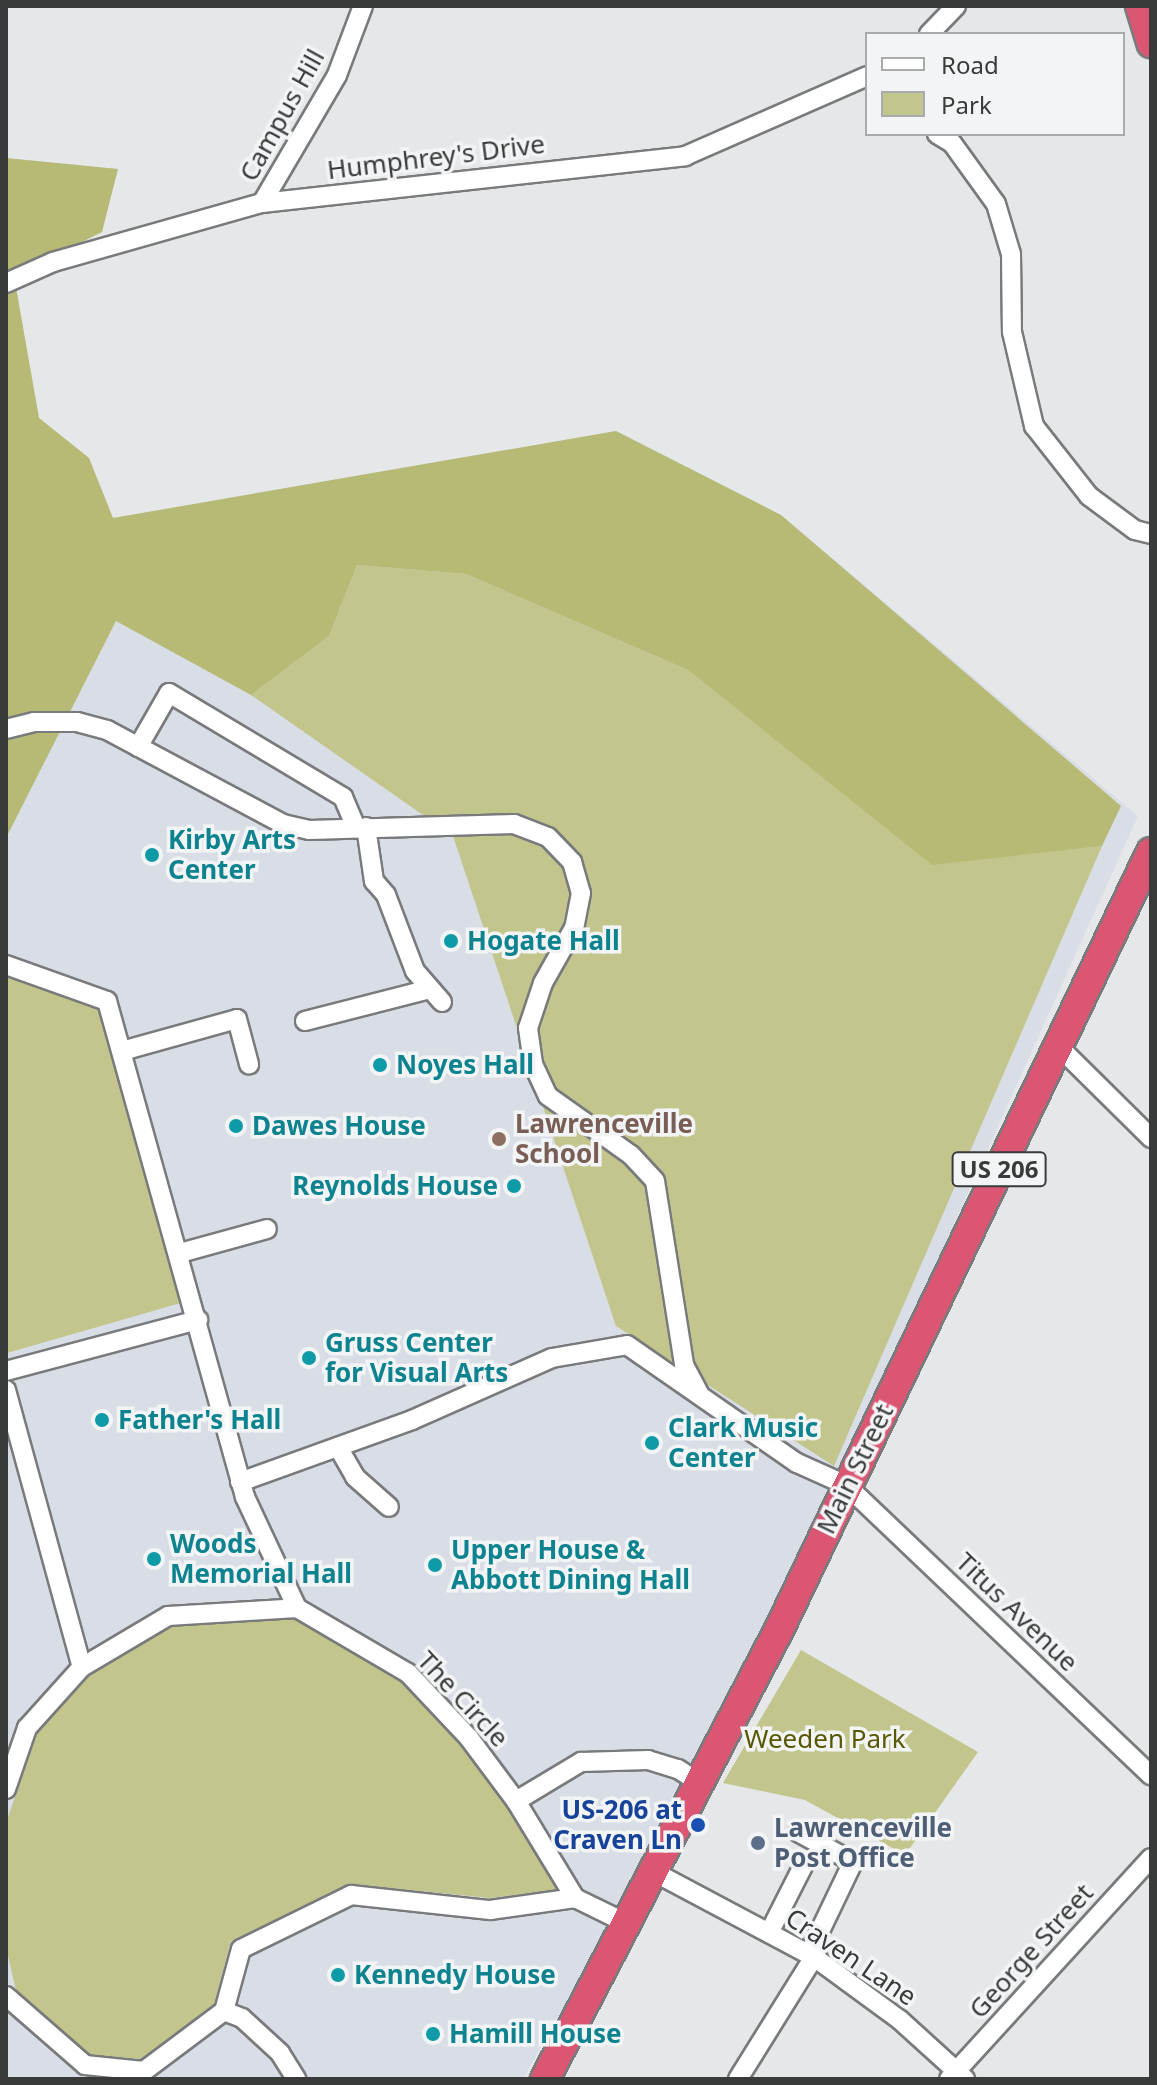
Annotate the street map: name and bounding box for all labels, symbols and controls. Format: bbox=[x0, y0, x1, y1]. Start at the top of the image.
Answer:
legend bbox=[865, 32, 1125, 136]
street label: Campus Hill bbox=[233, 44, 331, 186]
text: Road bbox=[941, 48, 999, 81]
text: Park bbox=[941, 88, 992, 121]
street label: Humphrey's Drive bbox=[325, 128, 547, 186]
place label: Kirby Arts Center bbox=[168, 824, 296, 886]
marker: Kirby Arts Center bbox=[143, 846, 161, 864]
place label: Hogate Hall bbox=[467, 925, 620, 957]
marker: Hogate Hall bbox=[442, 932, 460, 950]
place label: Noyes Hall bbox=[396, 1049, 534, 1081]
marker: Noyes Hall bbox=[371, 1056, 389, 1074]
place label: Lawrenceville School bbox=[515, 1108, 693, 1170]
place label: Dawes House bbox=[252, 1110, 426, 1142]
marker: Dawes House bbox=[227, 1117, 245, 1135]
marker: Lawrenceville School bbox=[490, 1130, 508, 1148]
road number: US 206 bbox=[951, 1149, 1047, 1189]
place label: Reynolds House bbox=[292, 1170, 498, 1202]
marker: Reynolds House bbox=[505, 1177, 523, 1195]
place label: Gruss Center for Visual Arts bbox=[325, 1327, 508, 1388]
marker: Gruss Center for Visual Arts bbox=[300, 1349, 318, 1367]
street label: Main Street bbox=[810, 1399, 900, 1539]
place label: Father's Hall bbox=[118, 1404, 281, 1436]
marker: Father's Hall bbox=[93, 1411, 111, 1429]
place label: Clark Music Center bbox=[668, 1412, 818, 1474]
marker: Clark Music Center bbox=[643, 1434, 661, 1452]
place label: Woods Memorial Hall bbox=[170, 1528, 352, 1590]
place label: Upper House & Abbott Dining Hall bbox=[451, 1534, 690, 1596]
street label: Titus Avenue bbox=[950, 1546, 1084, 1678]
marker: Woods Memorial Hall bbox=[145, 1550, 163, 1568]
marker: Upper House & Abbott Dining Hall bbox=[426, 1556, 444, 1574]
street label: The Circle bbox=[411, 1645, 515, 1753]
park label: Weeden Park bbox=[744, 1723, 906, 1755]
place label: US-206 at Craven Ln bbox=[553, 1794, 682, 1856]
place label: Lawrenceville Post Office bbox=[774, 1812, 952, 1874]
marker: US-206 at Craven Ln bbox=[689, 1816, 707, 1834]
marker: Lawrenceville Post Office bbox=[749, 1834, 767, 1852]
street label: George Street bbox=[963, 1877, 1099, 2025]
street label: Craven Lane bbox=[780, 1902, 922, 2012]
place label: Kennedy House bbox=[354, 1959, 556, 1991]
marker: Kennedy House bbox=[329, 1966, 347, 1984]
place label: Hamill House bbox=[449, 2018, 621, 2050]
marker: Hamill House bbox=[424, 2025, 442, 2043]

